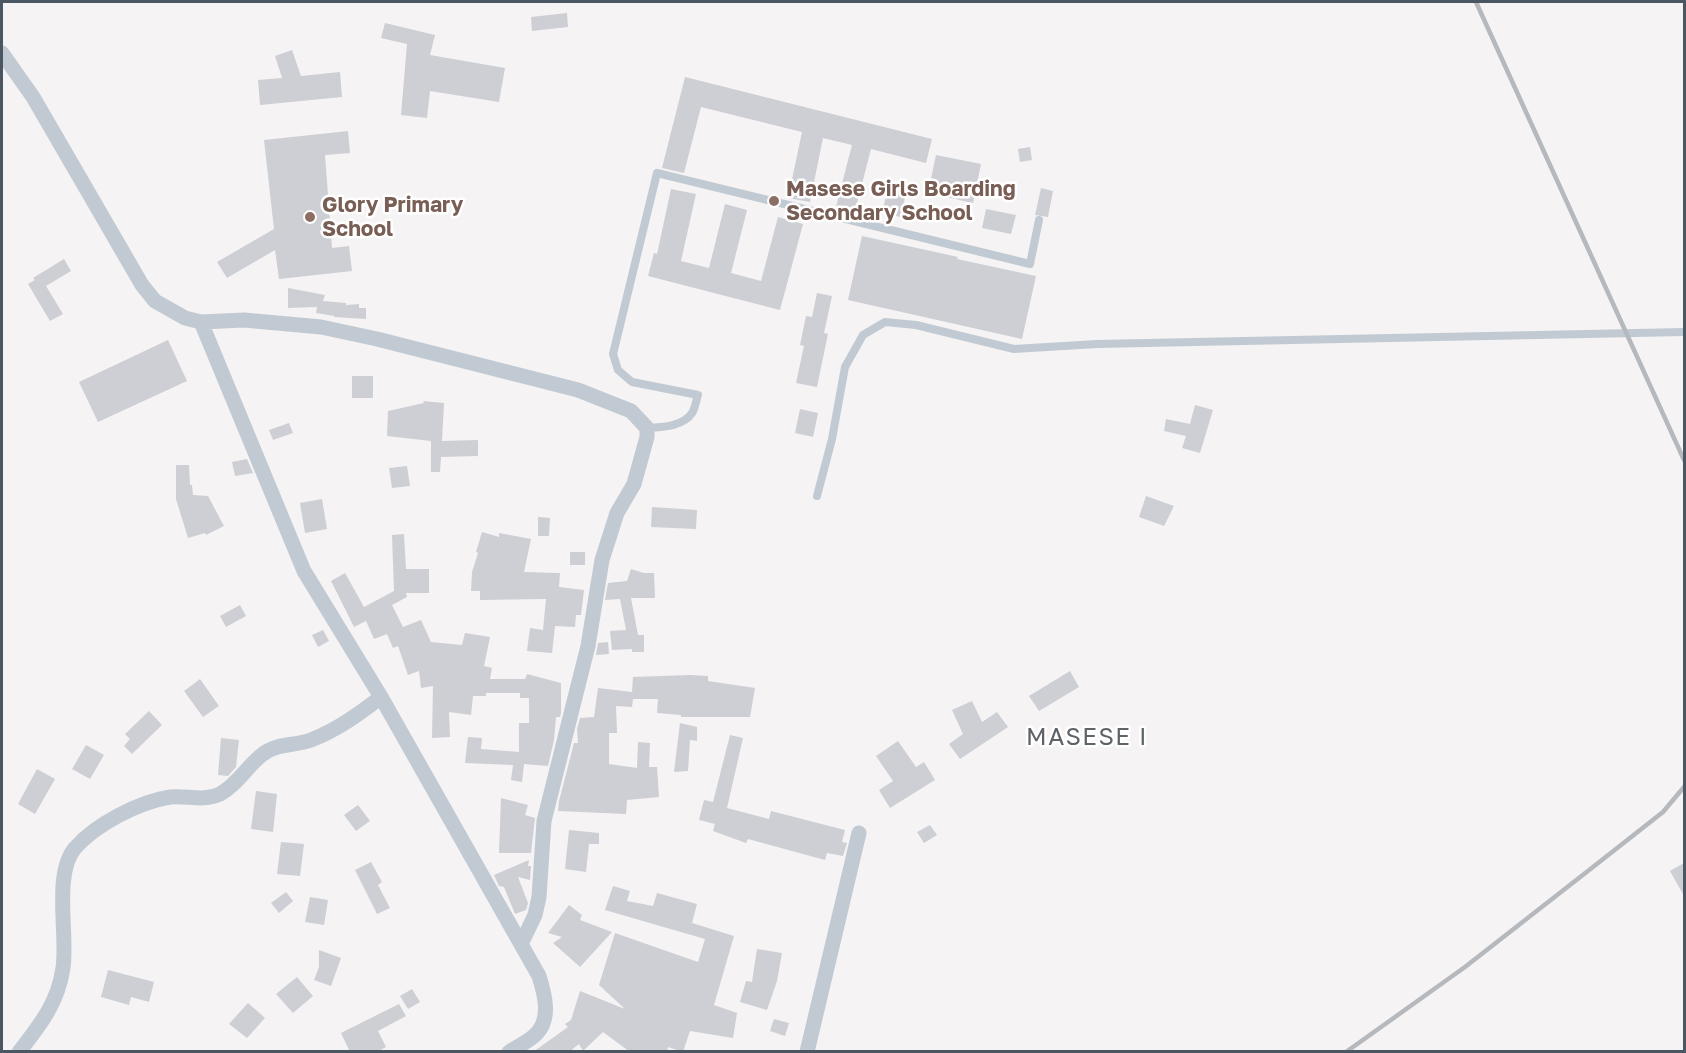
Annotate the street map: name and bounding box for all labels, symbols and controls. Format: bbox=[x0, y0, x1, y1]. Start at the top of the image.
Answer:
place label: Masese Girls Boarding Secondary School bbox=[786, 176, 1016, 226]
place label: Glory Primary School bbox=[322, 192, 463, 242]
marker: Masese Girls Boarding Secondary School bbox=[767, 194, 781, 208]
marker: Glory Primary School bbox=[303, 210, 317, 224]
district label: MASESE I bbox=[1026, 723, 1148, 751]

